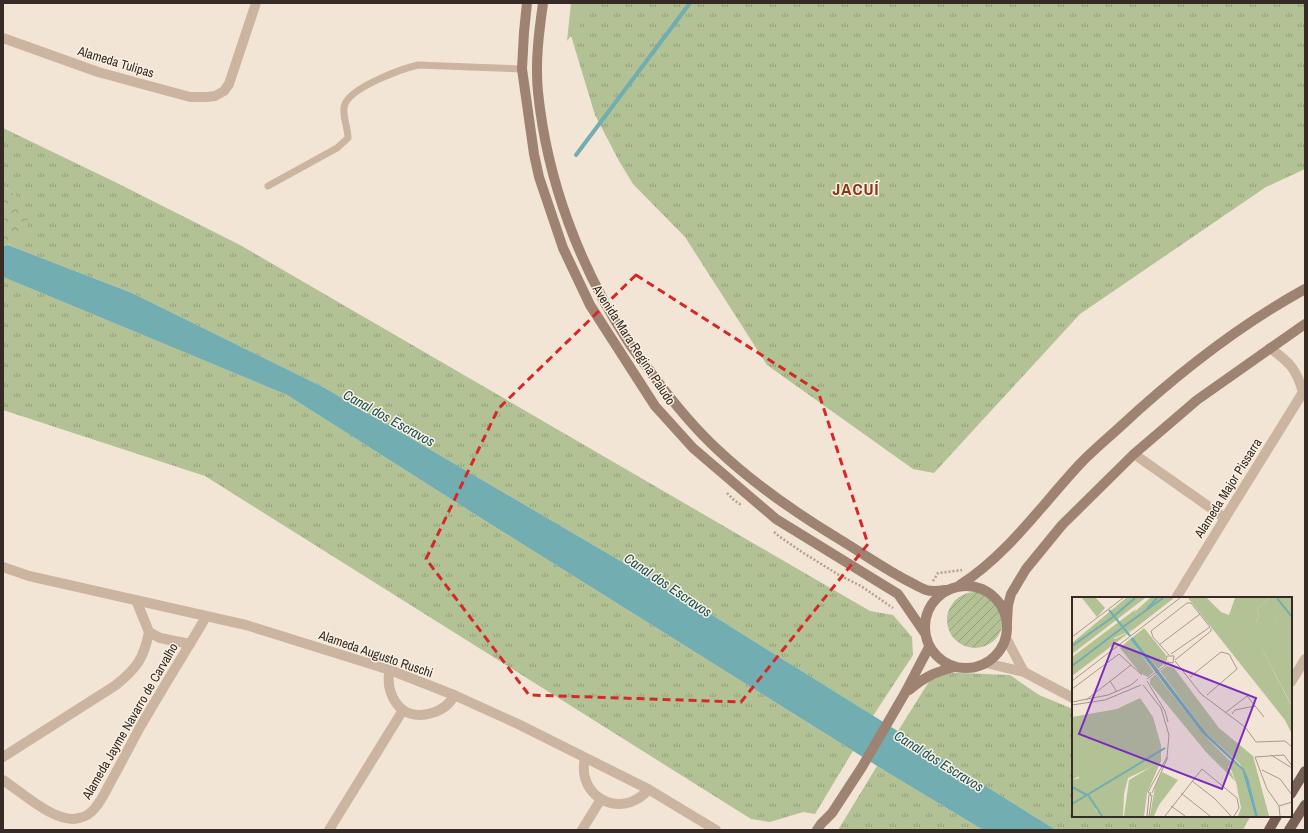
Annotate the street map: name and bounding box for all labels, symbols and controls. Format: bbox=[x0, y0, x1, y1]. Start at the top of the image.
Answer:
street label: Alameda Tulipas bbox=[75, 42, 156, 82]
district label: JACUÍ bbox=[833, 177, 880, 200]
street label: Avenida Mara Regina Paludo bbox=[588, 281, 679, 408]
water label: Canal dos Escravos bbox=[340, 385, 438, 451]
street label: Alameda Major Pissarra bbox=[1190, 435, 1266, 542]
water label: Canal dos Escravos bbox=[621, 549, 716, 621]
inset map bbox=[1072, 597, 1292, 817]
street label: Alameda Augusto Ruschi bbox=[316, 626, 435, 682]
street label: Alameda Jayme Navarro de Carvalho bbox=[78, 640, 182, 803]
water label: Canal dos Escravos bbox=[891, 726, 987, 796]

